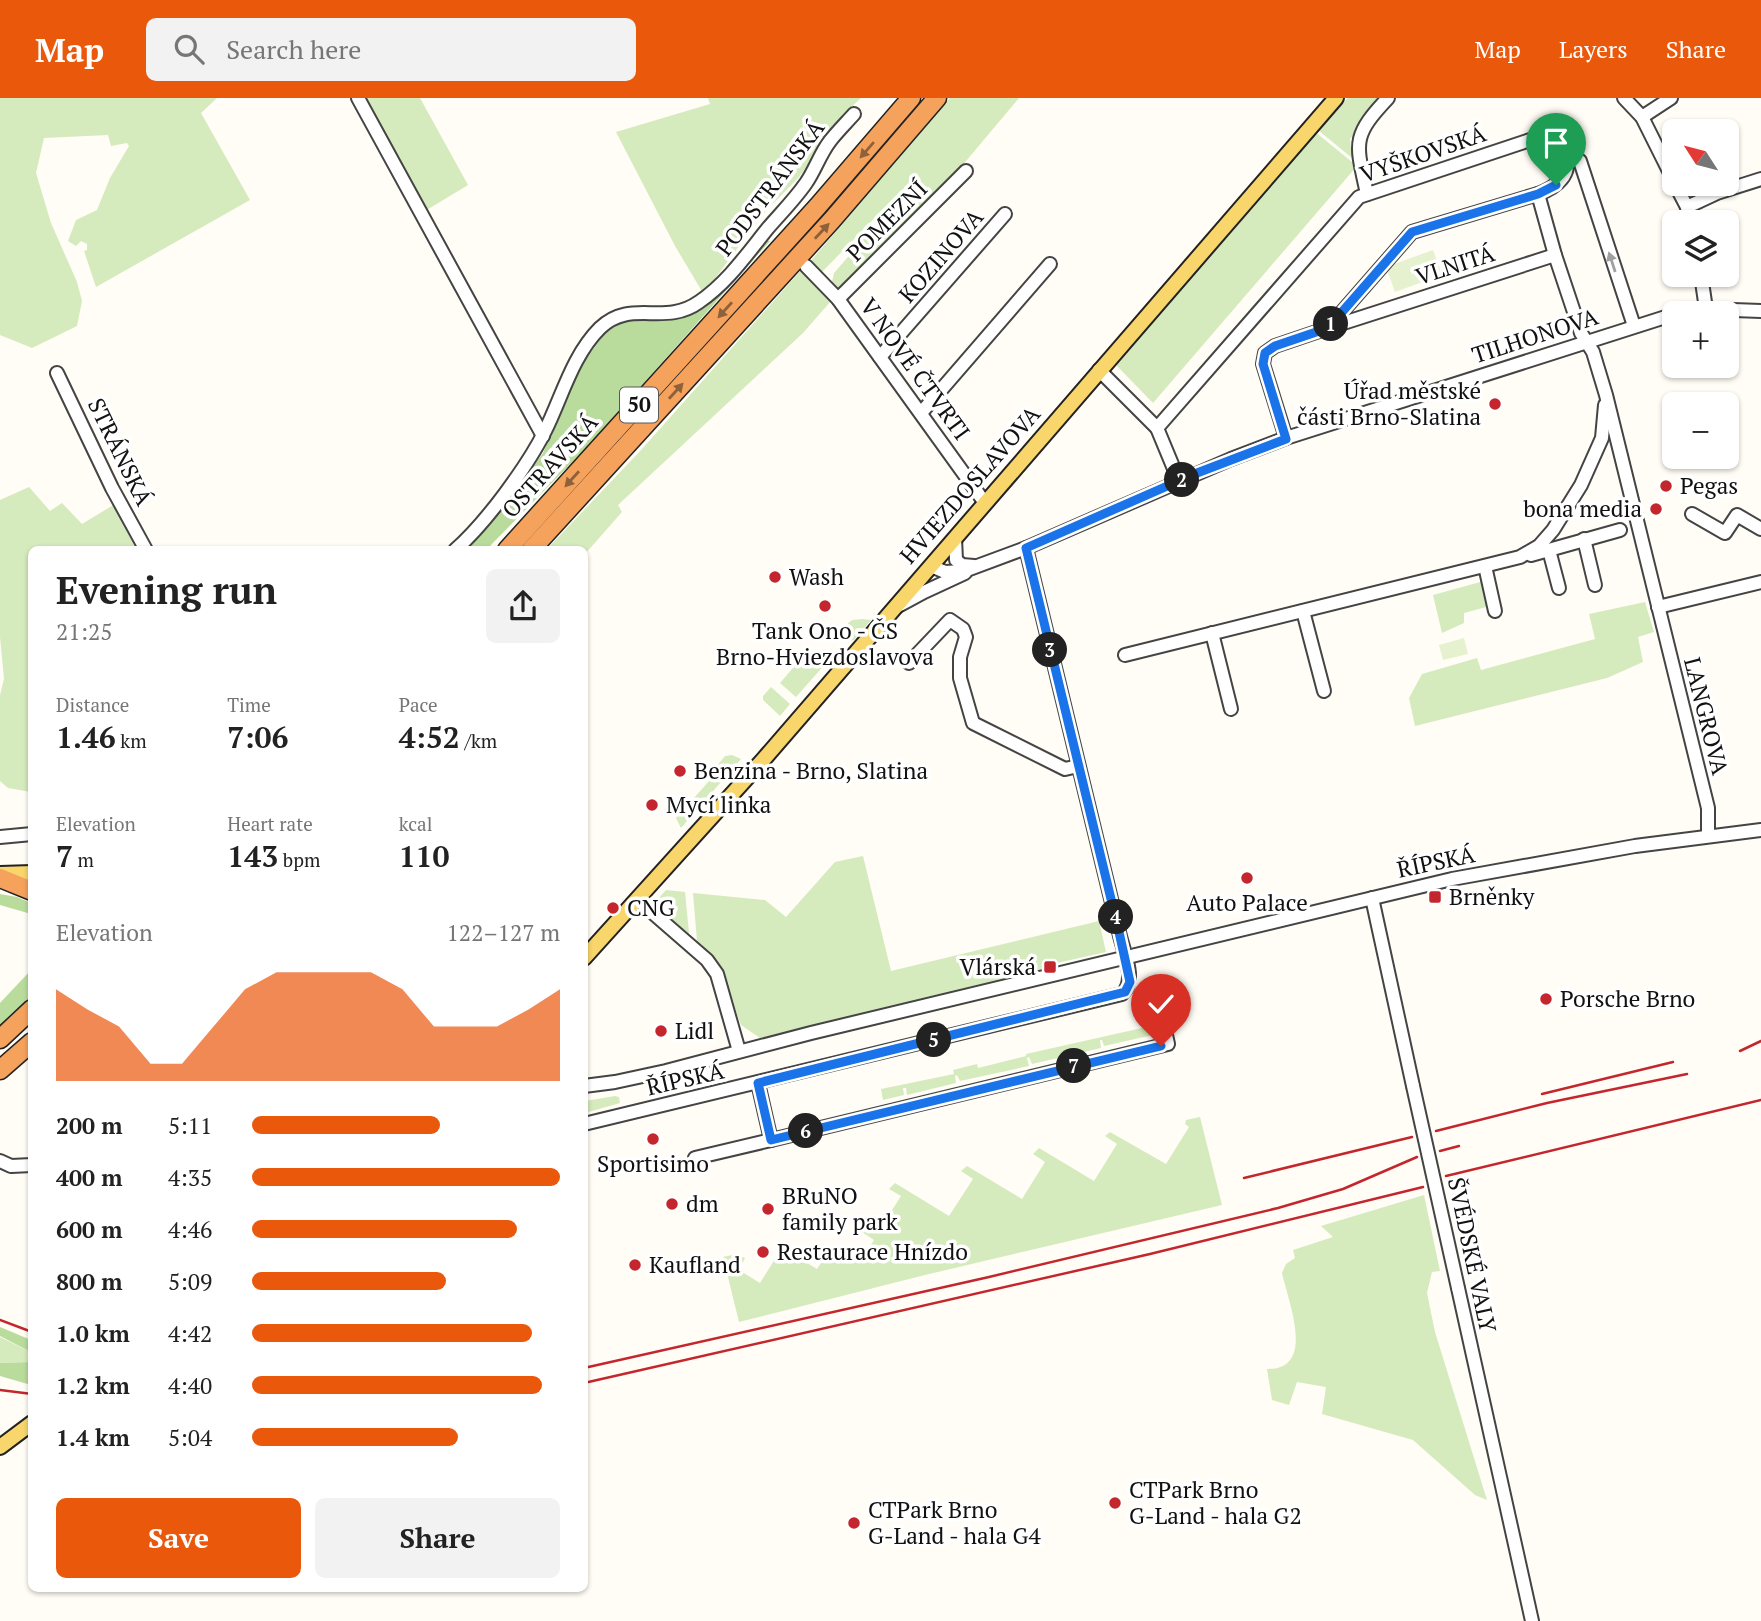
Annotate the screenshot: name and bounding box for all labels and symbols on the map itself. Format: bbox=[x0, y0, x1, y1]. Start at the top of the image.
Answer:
street label: PODSTRÁNSKÁ bbox=[708, 113, 831, 262]
pin bbox=[1526, 113, 1586, 185]
street label: VYŠKOVSKÁ bbox=[1356, 117, 1490, 190]
north arrow bbox=[1662, 119, 1740, 196]
one-way arrow bbox=[859, 141, 875, 159]
street label: POMEZNÍ bbox=[839, 173, 934, 268]
street label: KOZINOVA bbox=[891, 202, 990, 309]
one-way arrow bbox=[814, 223, 830, 240]
street label: VLNITÁ bbox=[1411, 237, 1499, 292]
one-way arrow bbox=[1606, 251, 1617, 272]
street label: V NOVÉ ČTVRTI bbox=[853, 291, 977, 446]
street label: TILHONOVA bbox=[1468, 300, 1602, 370]
one-way arrow bbox=[717, 301, 733, 319]
pin: 1 bbox=[1314, 306, 1348, 342]
place label: Úřad městské části Brno-Slatina bbox=[1297, 375, 1481, 432]
one-way arrow bbox=[668, 382, 684, 400]
road number: 50 bbox=[620, 388, 658, 422]
street label: STRÁNSKÁ bbox=[81, 393, 160, 511]
marker: Úřad městské části Brno-Slatina bbox=[1487, 396, 1503, 412]
street label: HVIEZDOSLAVOVA bbox=[892, 399, 1047, 570]
street label: OSTRAVSKÁ bbox=[495, 407, 605, 524]
pin: 2 bbox=[1164, 462, 1200, 498]
one-way arrow bbox=[564, 470, 580, 488]
place label: Pegas bbox=[1680, 470, 1738, 501]
marker: Pegas bbox=[1658, 478, 1674, 494]
place label: bona media bbox=[1523, 493, 1642, 524]
marker: bona media bbox=[1648, 501, 1664, 517]
place label: Wash bbox=[789, 561, 845, 592]
marker: Wash bbox=[767, 569, 783, 585]
marker: Tank Ono - ČS Brno-Hviezdoslavova bbox=[817, 598, 833, 614]
place label: Tank Ono - ČS Brno-Hviezdoslavova bbox=[716, 615, 934, 672]
pin: 3 bbox=[1032, 632, 1068, 668]
street label: LANGROVA bbox=[1677, 654, 1736, 778]
place label: Benzina - Brno, Slatina bbox=[694, 755, 928, 786]
marker: Benzina - Brno, Slatina bbox=[672, 763, 688, 779]
place label: Mycí linka bbox=[666, 789, 772, 820]
marker: Mycí linka bbox=[644, 797, 660, 813]
street label: ŘÍPSKÁ bbox=[1394, 838, 1478, 885]
marker: Auto Palace bbox=[1239, 870, 1255, 886]
place label: Brněnky bbox=[1449, 881, 1535, 912]
place label: Auto Palace bbox=[1186, 887, 1308, 918]
marker: Brněnky bbox=[1427, 889, 1443, 905]
place label: CNG bbox=[627, 892, 675, 923]
marker: CNG bbox=[605, 900, 621, 916]
pin: 4 bbox=[1098, 900, 1134, 934]
place label: Vlárská bbox=[959, 951, 1036, 982]
marker: Vlárská bbox=[1042, 959, 1058, 975]
pin bbox=[1131, 974, 1191, 1046]
place label: Porsche Brno bbox=[1560, 983, 1695, 1014]
marker: Porsche Brno bbox=[1538, 991, 1554, 1007]
place label: Lidl bbox=[675, 1015, 714, 1046]
marker: Lidl bbox=[653, 1023, 669, 1039]
pin: 5 bbox=[916, 1023, 951, 1058]
pin: 7 bbox=[1056, 1048, 1092, 1084]
street label: ŘÍPSKÁ bbox=[643, 1054, 727, 1102]
pin: 6 bbox=[788, 1114, 824, 1148]
marker: Sportisimo bbox=[645, 1131, 661, 1147]
place label: Sportisimo bbox=[597, 1148, 709, 1179]
street label: ŠVÉDSKÉ VALY bbox=[1441, 1175, 1504, 1335]
place label: BRuNO family park bbox=[782, 1180, 898, 1237]
place label: dm bbox=[686, 1188, 719, 1219]
marker: dm bbox=[664, 1196, 680, 1212]
marker: BRuNO family park bbox=[760, 1201, 776, 1217]
place label: Restaurace Hnízdo bbox=[777, 1236, 968, 1267]
marker: Restaurace Hnízdo bbox=[755, 1244, 771, 1260]
place label: Kaufland bbox=[649, 1249, 741, 1280]
marker: Kaufland bbox=[627, 1257, 643, 1273]
place label: CTPark Brno G-Land - hala G2 bbox=[1129, 1474, 1302, 1531]
place label: CTPark Brno G-Land - hala G4 bbox=[868, 1494, 1041, 1551]
marker: CTPark Brno G-Land - hala G2 bbox=[1107, 1495, 1123, 1511]
marker: CTPark Brno G-Land - hala G4 bbox=[846, 1515, 862, 1531]

